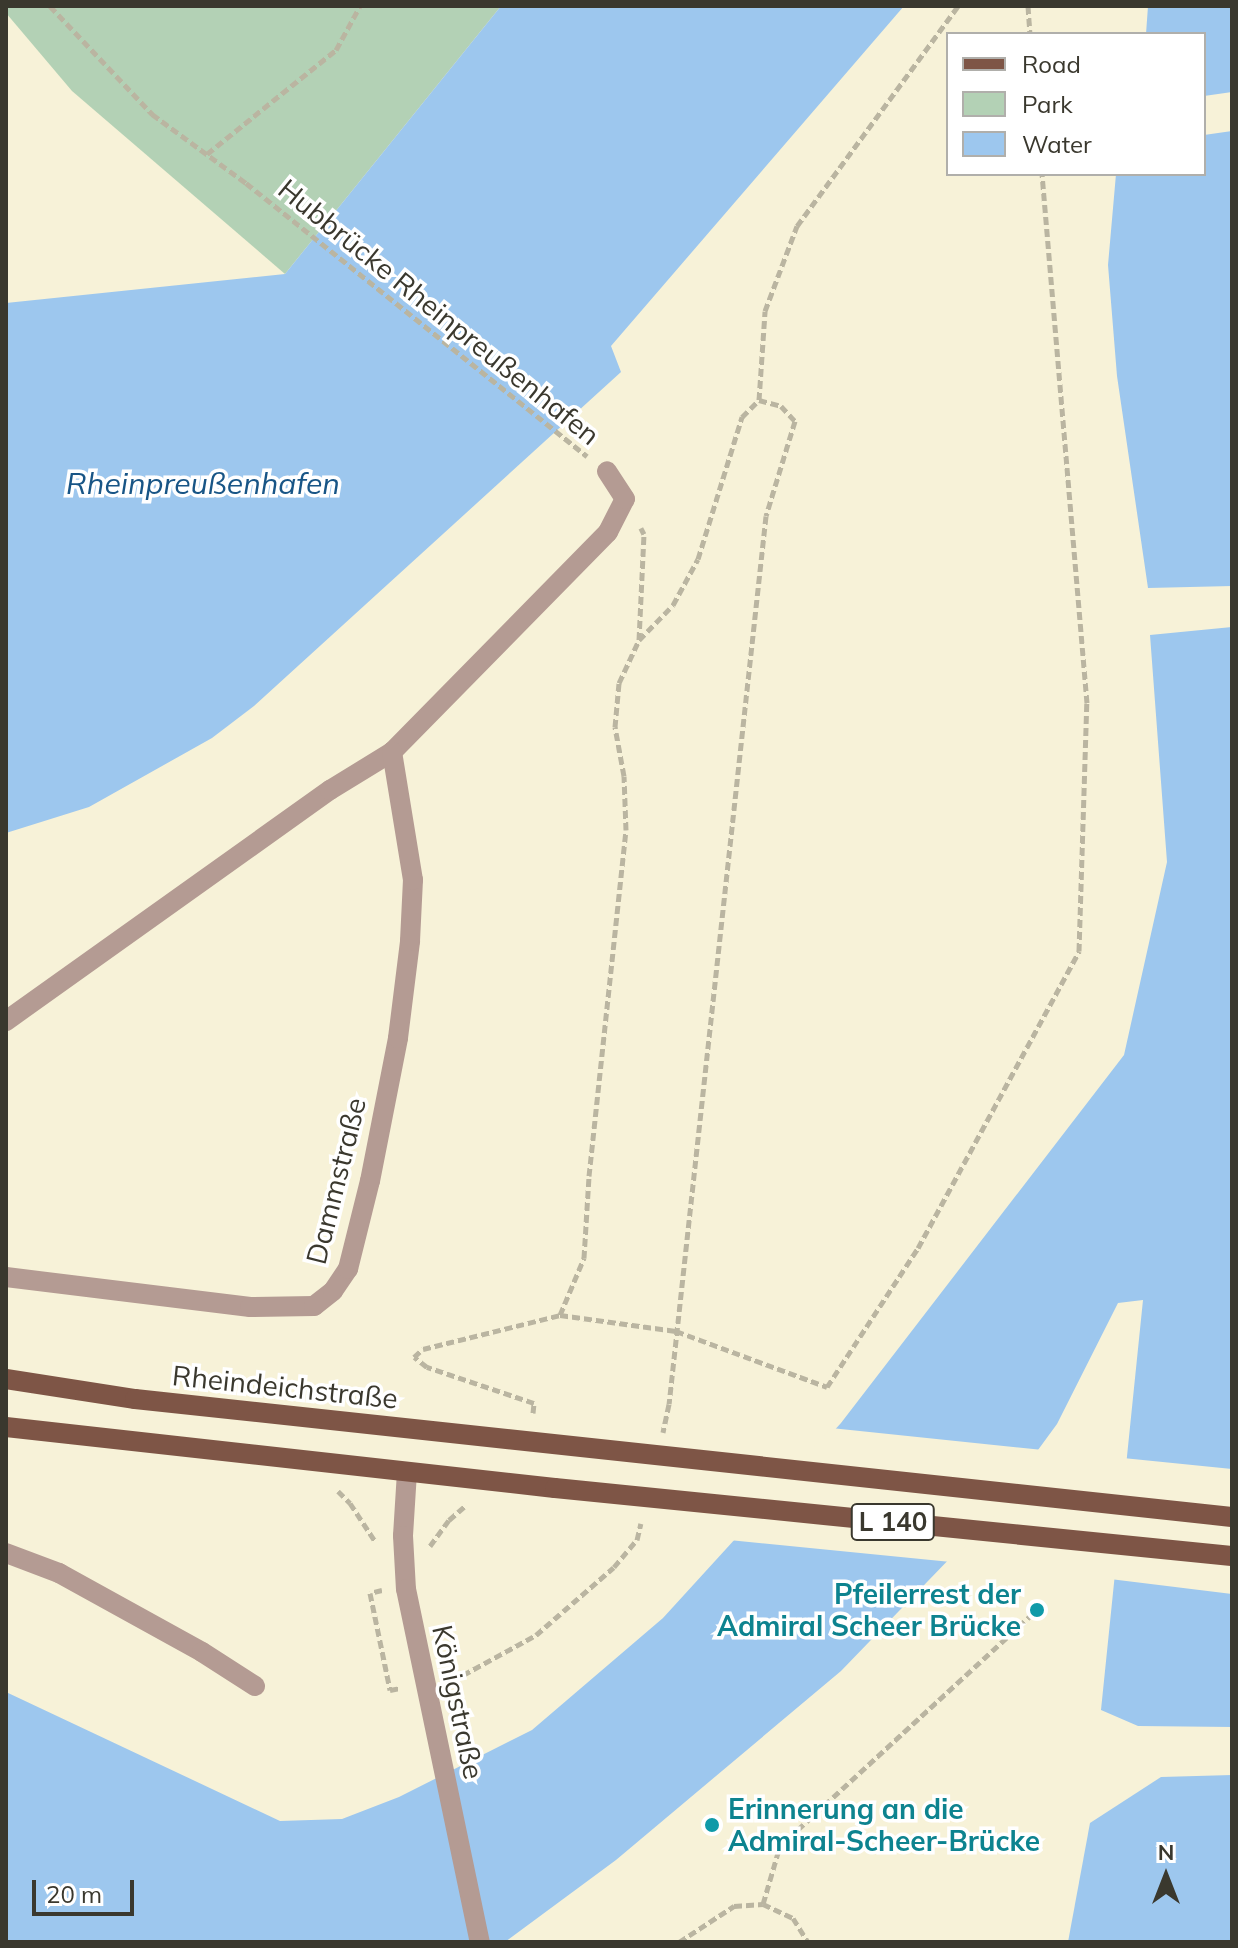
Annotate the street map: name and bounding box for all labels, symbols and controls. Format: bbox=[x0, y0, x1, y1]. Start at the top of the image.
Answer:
legend bbox=[946, 32, 1206, 176]
text: Road bbox=[1022, 49, 1081, 79]
text: Park bbox=[1022, 89, 1073, 119]
text: Water bbox=[1022, 129, 1092, 159]
street label: Hubbrücke Rheinpreußenhafen bbox=[272, 172, 606, 452]
water label: Rheinpreußenhafen bbox=[66, 465, 340, 501]
street label: Dammstraße bbox=[299, 1094, 373, 1268]
street label: Rheindeichstraße bbox=[171, 1358, 399, 1416]
road number: L 140 bbox=[849, 1500, 937, 1544]
place label: Pfeilerrest der Admiral Scheer Brücke bbox=[717, 1577, 1021, 1643]
marker: Pfeilerrest der Admiral Scheer Brücke bbox=[1028, 1601, 1046, 1619]
street label: Königstraße bbox=[425, 1622, 491, 1782]
place label: Erinnerung an die Admiral-Scheer-Brücke bbox=[728, 1792, 1040, 1858]
marker: Erinnerung an die Admiral-Scheer-Brücke bbox=[703, 1816, 721, 1834]
north arrow bbox=[1126, 1836, 1206, 1916]
text: N bbox=[1158, 1838, 1174, 1866]
scale bar bbox=[36, 1864, 138, 1914]
text: 20 m bbox=[46, 1879, 102, 1909]

